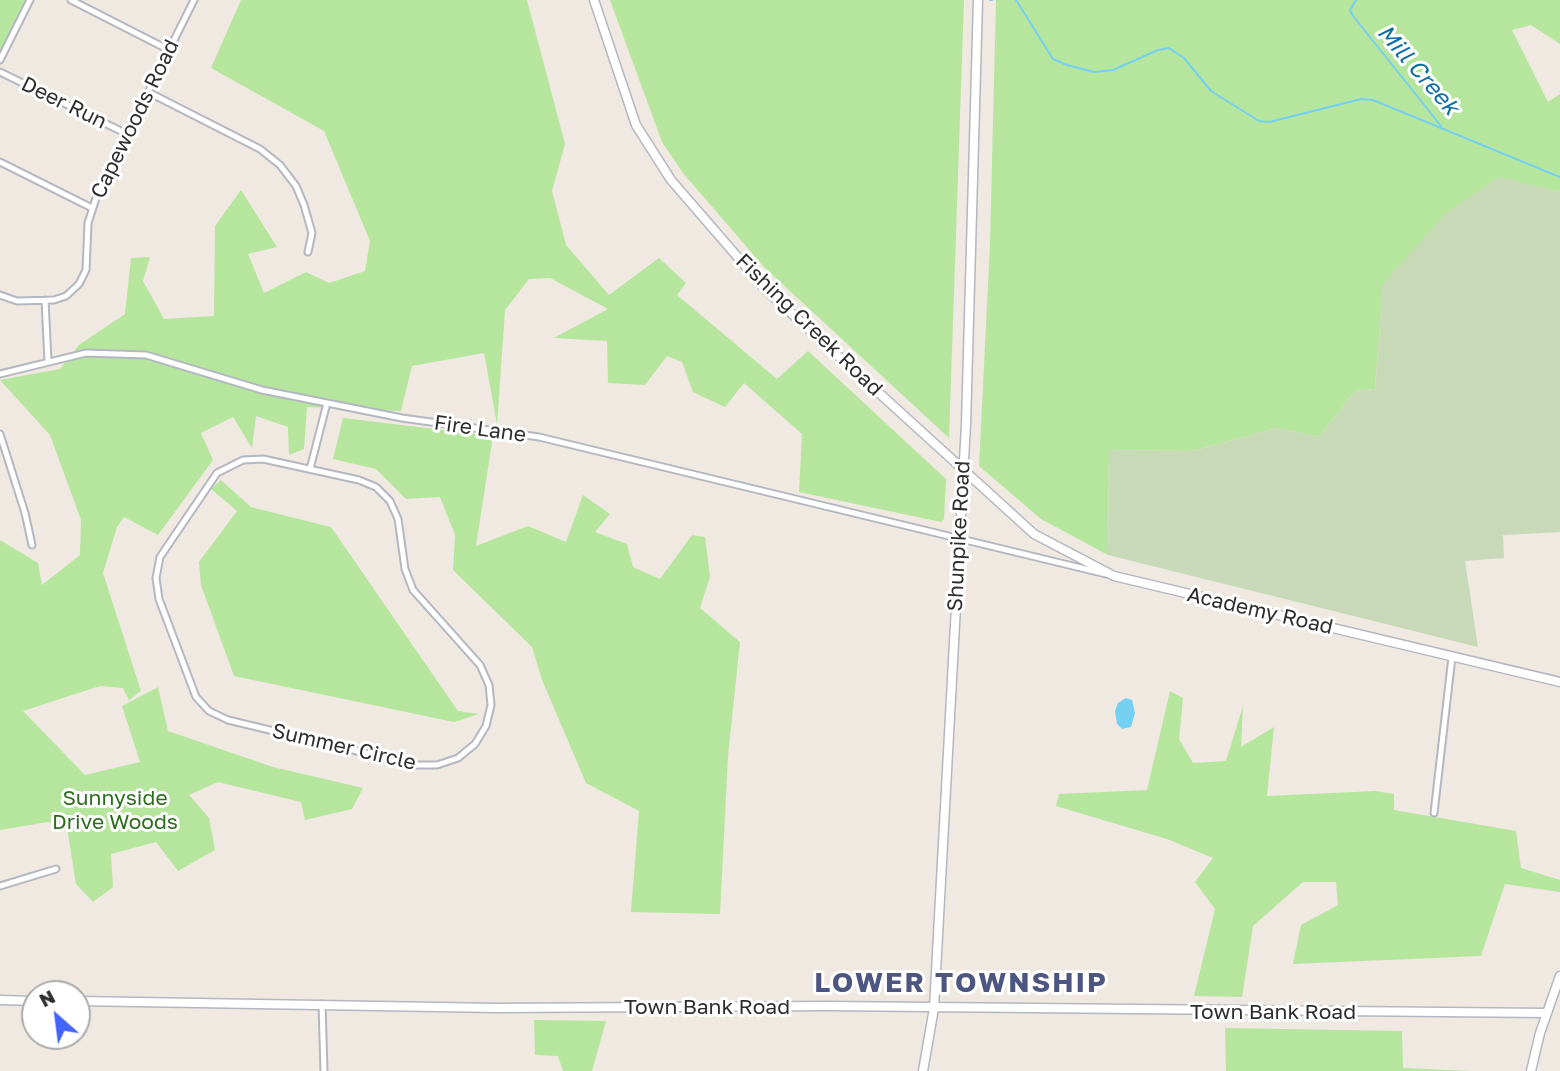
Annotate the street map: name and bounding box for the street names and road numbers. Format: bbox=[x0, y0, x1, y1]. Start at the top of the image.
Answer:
street label: Capewoods Road bbox=[86, 35, 184, 203]
street label: Deer Run bbox=[17, 72, 111, 134]
street label: Fishing Creek Road bbox=[730, 249, 888, 401]
street label: Fire Lane bbox=[432, 410, 528, 448]
street label: Shunpike Road bbox=[942, 460, 976, 612]
street label: Academy Road bbox=[1185, 582, 1335, 640]
street label: Summer Circle bbox=[270, 718, 418, 776]
street label: Town Bank Road bbox=[624, 994, 790, 1020]
street label: Town Bank Road bbox=[1190, 999, 1356, 1025]

